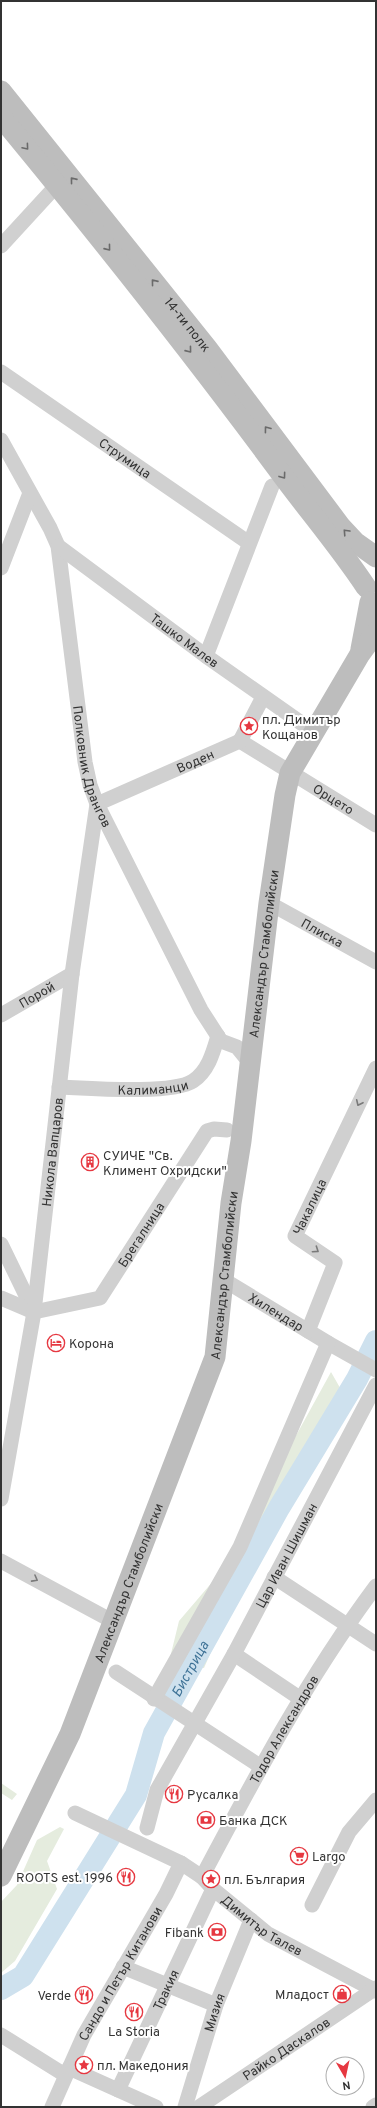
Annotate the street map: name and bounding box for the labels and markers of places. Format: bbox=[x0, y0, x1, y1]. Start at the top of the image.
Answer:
place label: пл. Димитър Кощанов bbox=[262, 713, 341, 744]
place icon: пл. Димитър Кощанов bbox=[239, 716, 259, 736]
place label: СУИЧЕ "Св. Климент Охридски" bbox=[103, 1149, 227, 1180]
building icon: СУИЧЕ "Св. Климент Охридски" bbox=[80, 1152, 100, 1172]
hotel icon: Корона bbox=[46, 1333, 66, 1353]
place label: Корона bbox=[69, 1337, 114, 1353]
restaurant icon: Русалка bbox=[164, 1784, 184, 1804]
place label: Русалка bbox=[187, 1788, 238, 1804]
bank icon: Банка ДСК bbox=[196, 1810, 216, 1830]
place label: Банка ДСК bbox=[219, 1814, 288, 1830]
supermarket icon: Largo bbox=[289, 1846, 309, 1866]
place label: Largo bbox=[312, 1850, 346, 1866]
restaurant icon: ROOTS est. 1996 bbox=[116, 1867, 136, 1887]
place icon: пл. България bbox=[201, 1869, 221, 1889]
place label: ROOTS est. 1996 bbox=[16, 1871, 113, 1887]
place label: пл. България bbox=[224, 1873, 305, 1889]
bank icon: Fibank bbox=[207, 1922, 227, 1942]
place label: Fibank bbox=[165, 1926, 204, 1942]
shop icon: Младост bbox=[332, 1984, 352, 2004]
restaurant icon: Verde bbox=[74, 1985, 94, 2005]
place label: Младост bbox=[275, 1988, 329, 2004]
place label: Verde bbox=[38, 1989, 71, 2005]
restaurant icon: La Storia bbox=[124, 2002, 144, 2022]
place label: La Storia bbox=[108, 2025, 160, 2041]
place icon: пл. Македония bbox=[74, 2055, 94, 2075]
place label: пл. Македония bbox=[97, 2059, 189, 2075]

